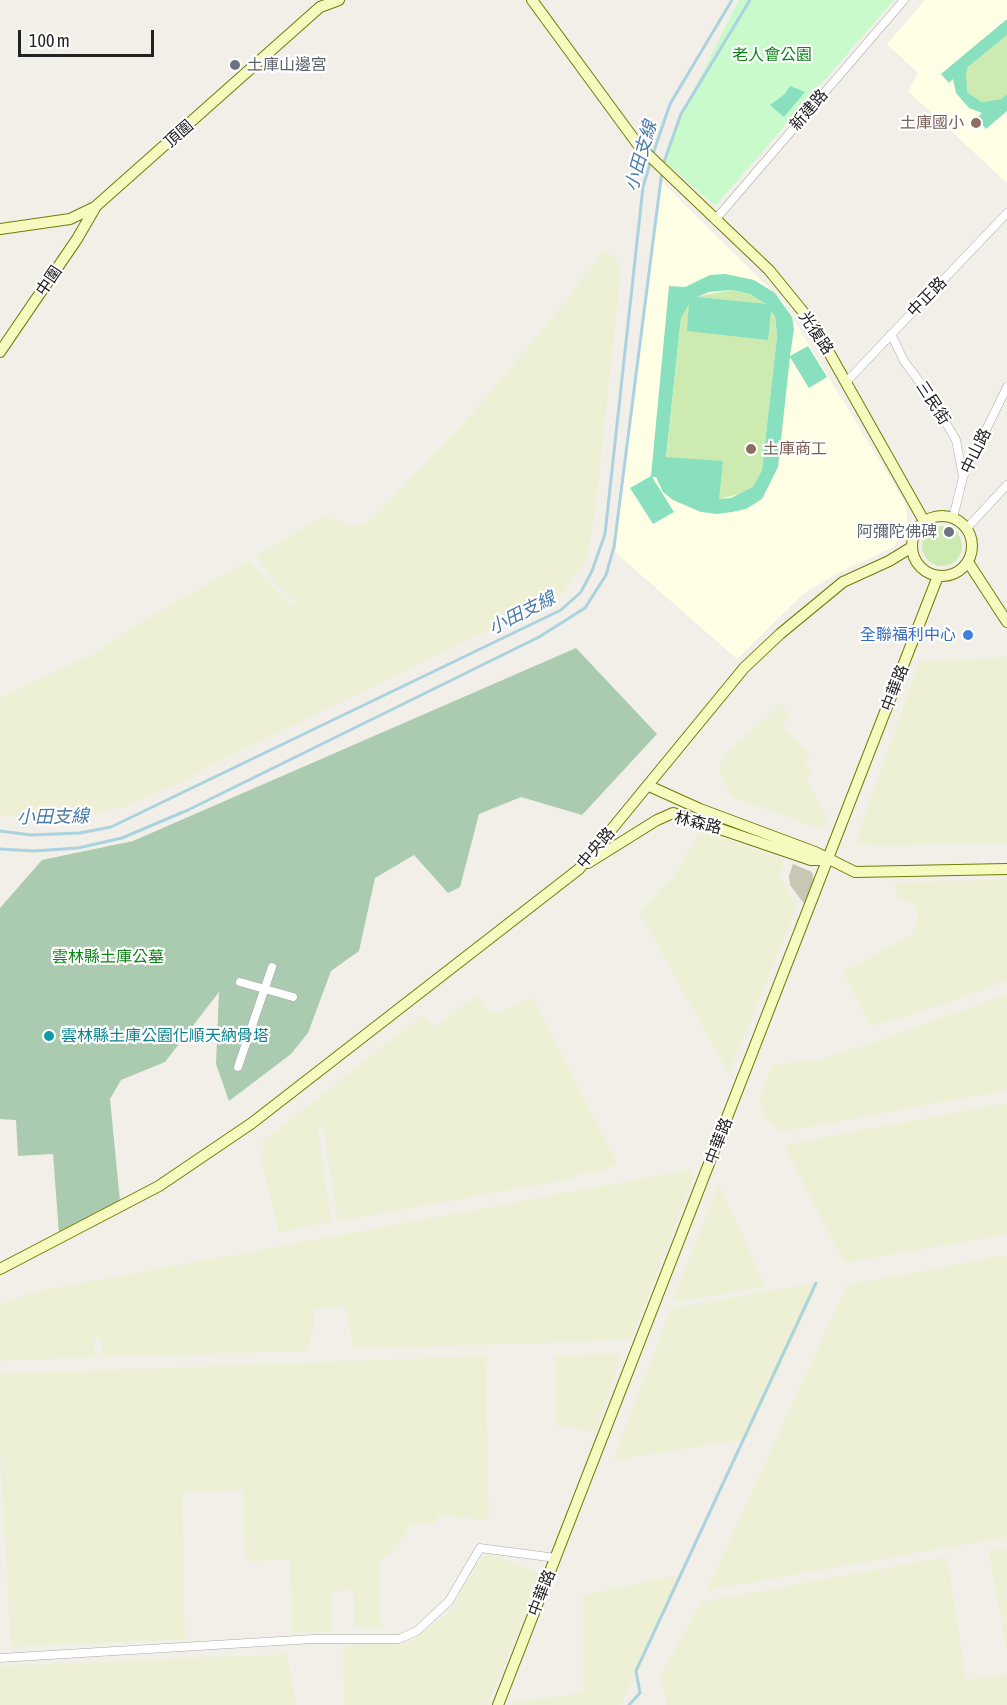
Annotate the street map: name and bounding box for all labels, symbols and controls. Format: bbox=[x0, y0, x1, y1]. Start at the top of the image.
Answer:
scale bar bbox=[21, 18, 158, 56]
text: 100 m bbox=[29, 30, 70, 51]
park label: 老人會公園 bbox=[732, 45, 812, 65]
place label: 土庫山邊宮 bbox=[247, 55, 327, 75]
marker: 土庫山邊宮 bbox=[228, 58, 242, 72]
street label: 新建路 bbox=[786, 86, 832, 134]
place label: 土庫國小 bbox=[900, 113, 964, 133]
street label: 頂圍 bbox=[161, 116, 197, 152]
marker: 土庫國小 bbox=[969, 116, 983, 130]
water label: 小田支線 bbox=[621, 118, 661, 194]
street label: 中圍 bbox=[32, 262, 66, 300]
street label: 中正路 bbox=[903, 273, 951, 321]
street label: 光復路 bbox=[795, 308, 837, 358]
street label: 三民街 bbox=[912, 378, 954, 428]
street label: 中山路 bbox=[957, 425, 995, 477]
place label: 土庫商工 bbox=[763, 439, 827, 459]
marker: 土庫商工 bbox=[744, 442, 758, 456]
place label: 阿彌陀佛碑 bbox=[857, 522, 937, 542]
marker: 阿彌陀佛碑 bbox=[942, 525, 956, 539]
water label: 小田支線 bbox=[485, 587, 559, 639]
place label: 全聯福利中心 bbox=[860, 625, 956, 645]
marker: 全聯福利中心 bbox=[961, 628, 975, 642]
street label: 中華路 bbox=[877, 662, 913, 714]
water label: 小田支線 bbox=[17, 806, 89, 828]
street label: 林森路 bbox=[672, 808, 724, 838]
street label: 中央路 bbox=[573, 824, 619, 872]
park label: 雲林縣土庫公墓 bbox=[52, 947, 164, 967]
place label: 雲林縣土庫公園化順天納骨塔 bbox=[61, 1026, 269, 1046]
marker: 雲林縣土庫公園化順天納骨塔 bbox=[42, 1029, 56, 1043]
street label: 中華路 bbox=[701, 1115, 737, 1167]
street label: 中華路 bbox=[524, 1567, 560, 1619]

